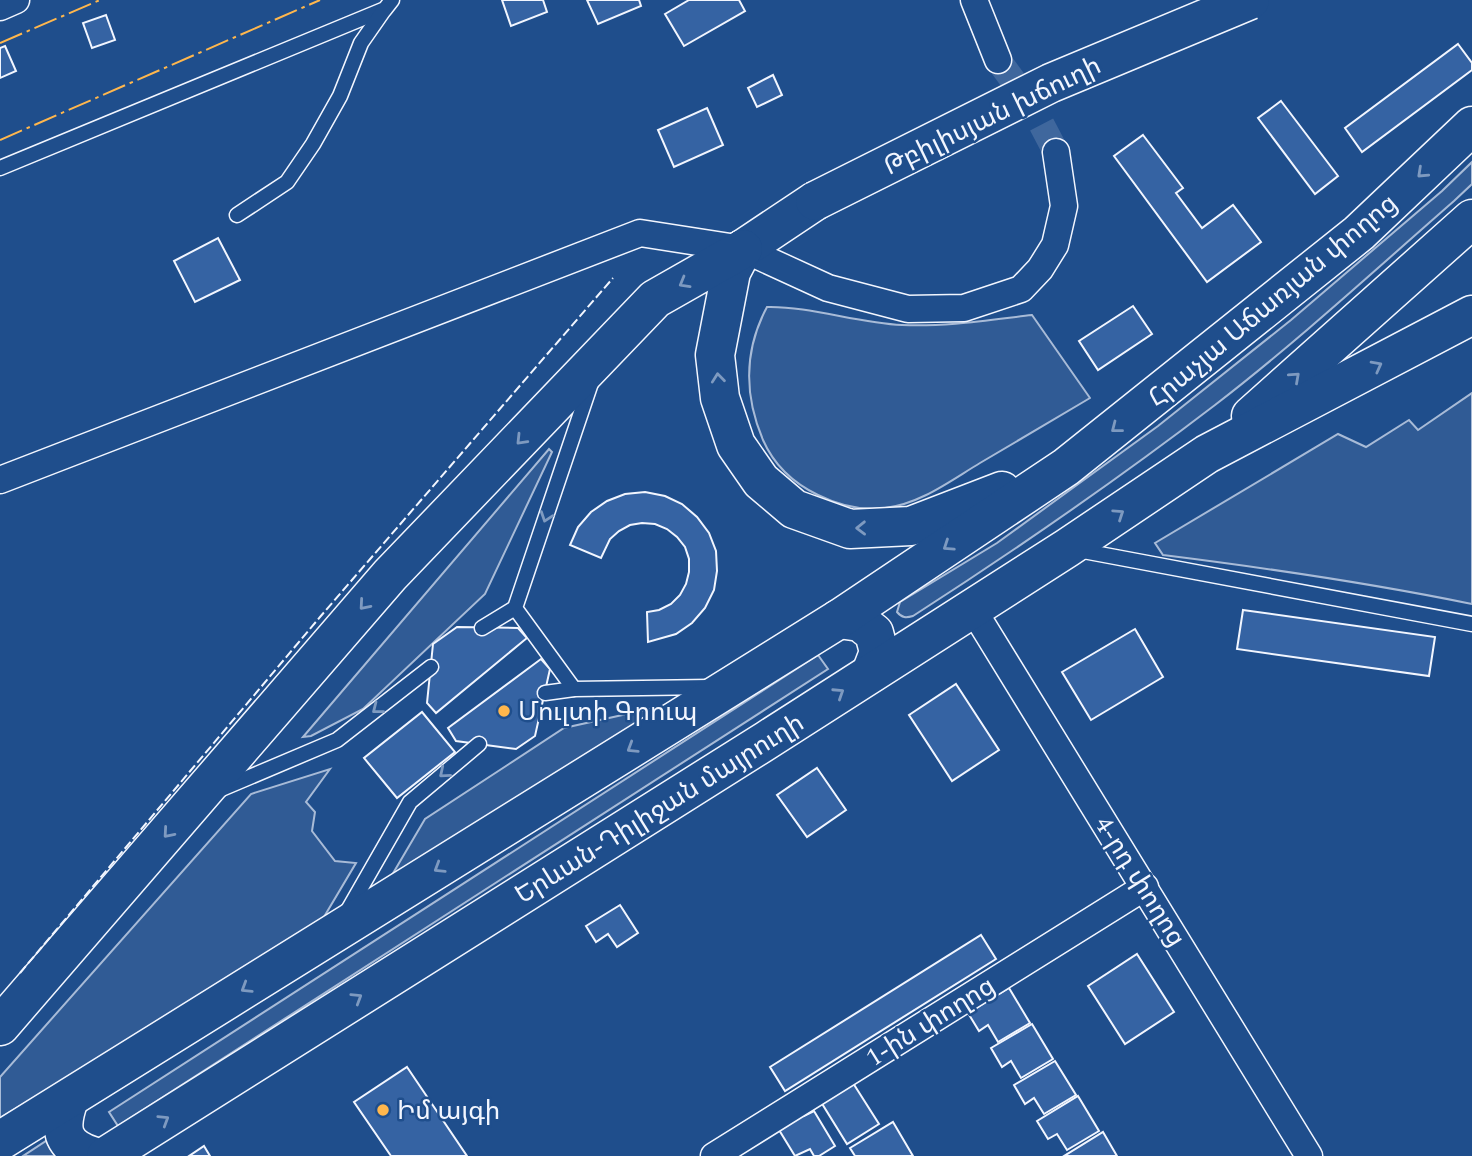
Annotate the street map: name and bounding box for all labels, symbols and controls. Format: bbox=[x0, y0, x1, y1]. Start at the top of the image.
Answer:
street label: Թբիլիսյան խճուղի bbox=[877, 46, 1108, 186]
one-way arrow bbox=[1417, 164, 1430, 177]
street label: Հրաչյա Աճառյան փողոց bbox=[1139, 184, 1406, 417]
one-way arrow bbox=[678, 274, 691, 287]
one-way arrow bbox=[1369, 361, 1382, 375]
one-way arrow bbox=[711, 372, 726, 383]
one-way arrow bbox=[1287, 372, 1300, 385]
one-way arrow bbox=[1111, 419, 1123, 432]
one-way arrow bbox=[517, 432, 530, 445]
one-way arrow bbox=[1111, 509, 1124, 522]
one-way arrow bbox=[540, 510, 554, 523]
one-way arrow bbox=[855, 520, 866, 536]
one-way arrow bbox=[943, 538, 956, 550]
one-way arrow bbox=[360, 597, 373, 610]
one-way arrow bbox=[831, 689, 844, 702]
place label: Մուլտի Գրուպ bbox=[518, 692, 697, 732]
one-way arrow bbox=[372, 701, 385, 714]
marker: Մուլտի Գրուպ bbox=[496, 703, 512, 719]
street label: Երևան-Դիլիջան մայրուղի bbox=[507, 703, 812, 914]
one-way arrow bbox=[627, 739, 640, 752]
one-way arrow bbox=[440, 765, 453, 777]
street label: 4-րդ փողոց bbox=[1084, 809, 1196, 955]
one-way arrow bbox=[164, 825, 176, 838]
one-way arrow bbox=[434, 859, 447, 872]
street label: 1-ին փողոց bbox=[858, 966, 1003, 1078]
one-way arrow bbox=[240, 979, 253, 992]
one-way arrow bbox=[349, 994, 362, 1007]
place label: Իմ այգի bbox=[397, 1091, 500, 1131]
marker: Իմ այգի bbox=[375, 1102, 391, 1118]
one-way arrow bbox=[157, 1115, 170, 1128]

